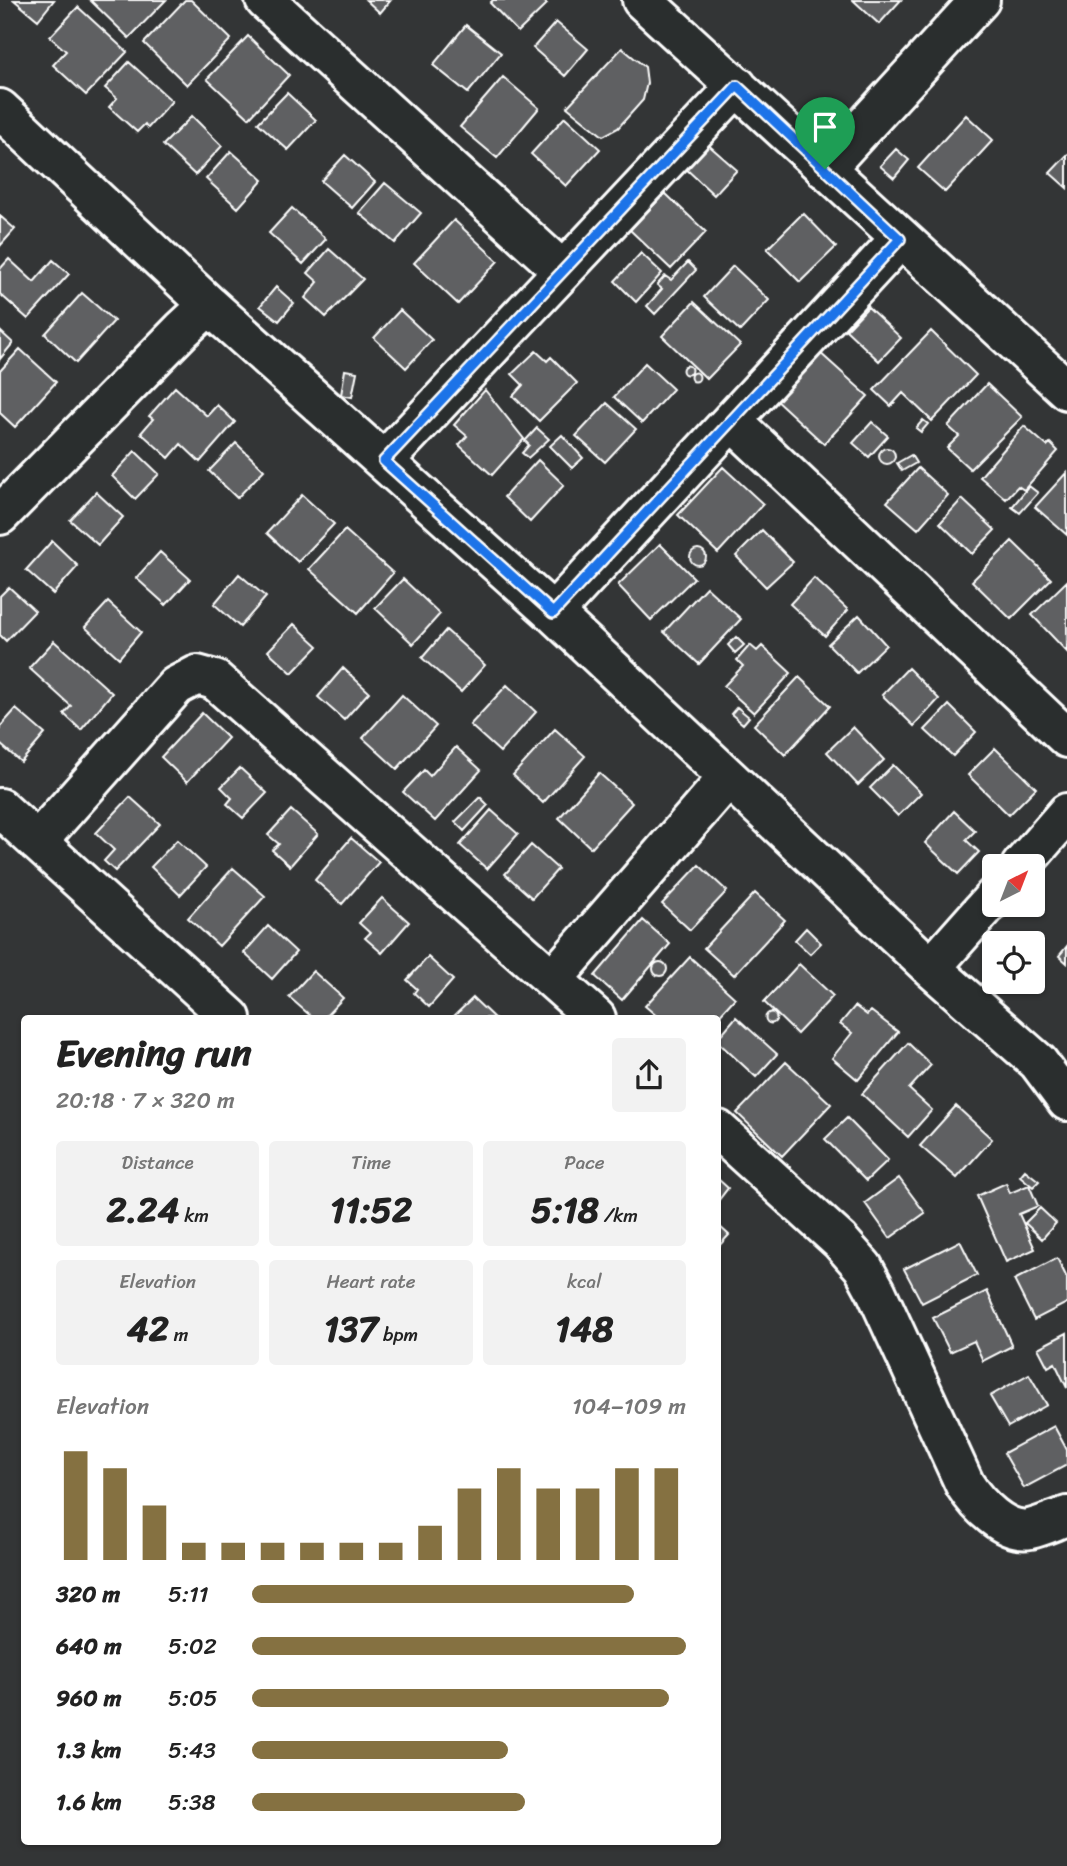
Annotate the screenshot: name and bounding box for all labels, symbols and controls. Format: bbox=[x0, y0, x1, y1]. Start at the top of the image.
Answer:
pin bbox=[795, 97, 855, 169]
icon: arrive bbox=[806, 108, 844, 146]
north arrow bbox=[982, 854, 1045, 917]
map controls bbox=[982, 854, 1045, 994]
button: locate bbox=[982, 931, 1045, 994]
text: Evening run bbox=[56, 1020, 252, 1087]
button: share bbox=[612, 1038, 686, 1112]
text: 20:18 · 7 × 320 m bbox=[56, 1080, 235, 1121]
text: Distance bbox=[122, 1146, 194, 1179]
text: Time bbox=[351, 1146, 391, 1179]
text: Pace bbox=[564, 1146, 604, 1179]
text: 2.24 bbox=[106, 1179, 179, 1241]
text: 11:52 bbox=[330, 1179, 412, 1241]
text: 5:18 bbox=[531, 1179, 599, 1241]
text: km bbox=[179, 1199, 209, 1232]
text: /km bbox=[599, 1199, 638, 1232]
text: Elevation bbox=[119, 1265, 196, 1298]
text: Heart rate bbox=[326, 1265, 416, 1298]
text: kcal bbox=[567, 1265, 602, 1298]
text: 42 bbox=[127, 1298, 169, 1360]
text: 137 bbox=[324, 1298, 378, 1360]
text: 148 bbox=[555, 1298, 613, 1360]
text: m bbox=[169, 1318, 188, 1351]
text: bpm bbox=[378, 1318, 418, 1351]
text: Elevation bbox=[56, 1386, 149, 1427]
text: 104–109 m bbox=[572, 1386, 686, 1427]
text: 320 m bbox=[56, 1574, 120, 1615]
text: 5:11 bbox=[168, 1574, 209, 1615]
text: 640 m bbox=[56, 1626, 122, 1667]
text: 5:02 bbox=[168, 1626, 217, 1667]
text: 960 m bbox=[56, 1678, 121, 1719]
text: 5:05 bbox=[168, 1678, 218, 1719]
text: 1.3 km bbox=[56, 1730, 121, 1771]
text: 5:43 bbox=[168, 1730, 216, 1771]
text: 1.6 km bbox=[56, 1782, 122, 1823]
text: 5:38 bbox=[168, 1782, 216, 1823]

